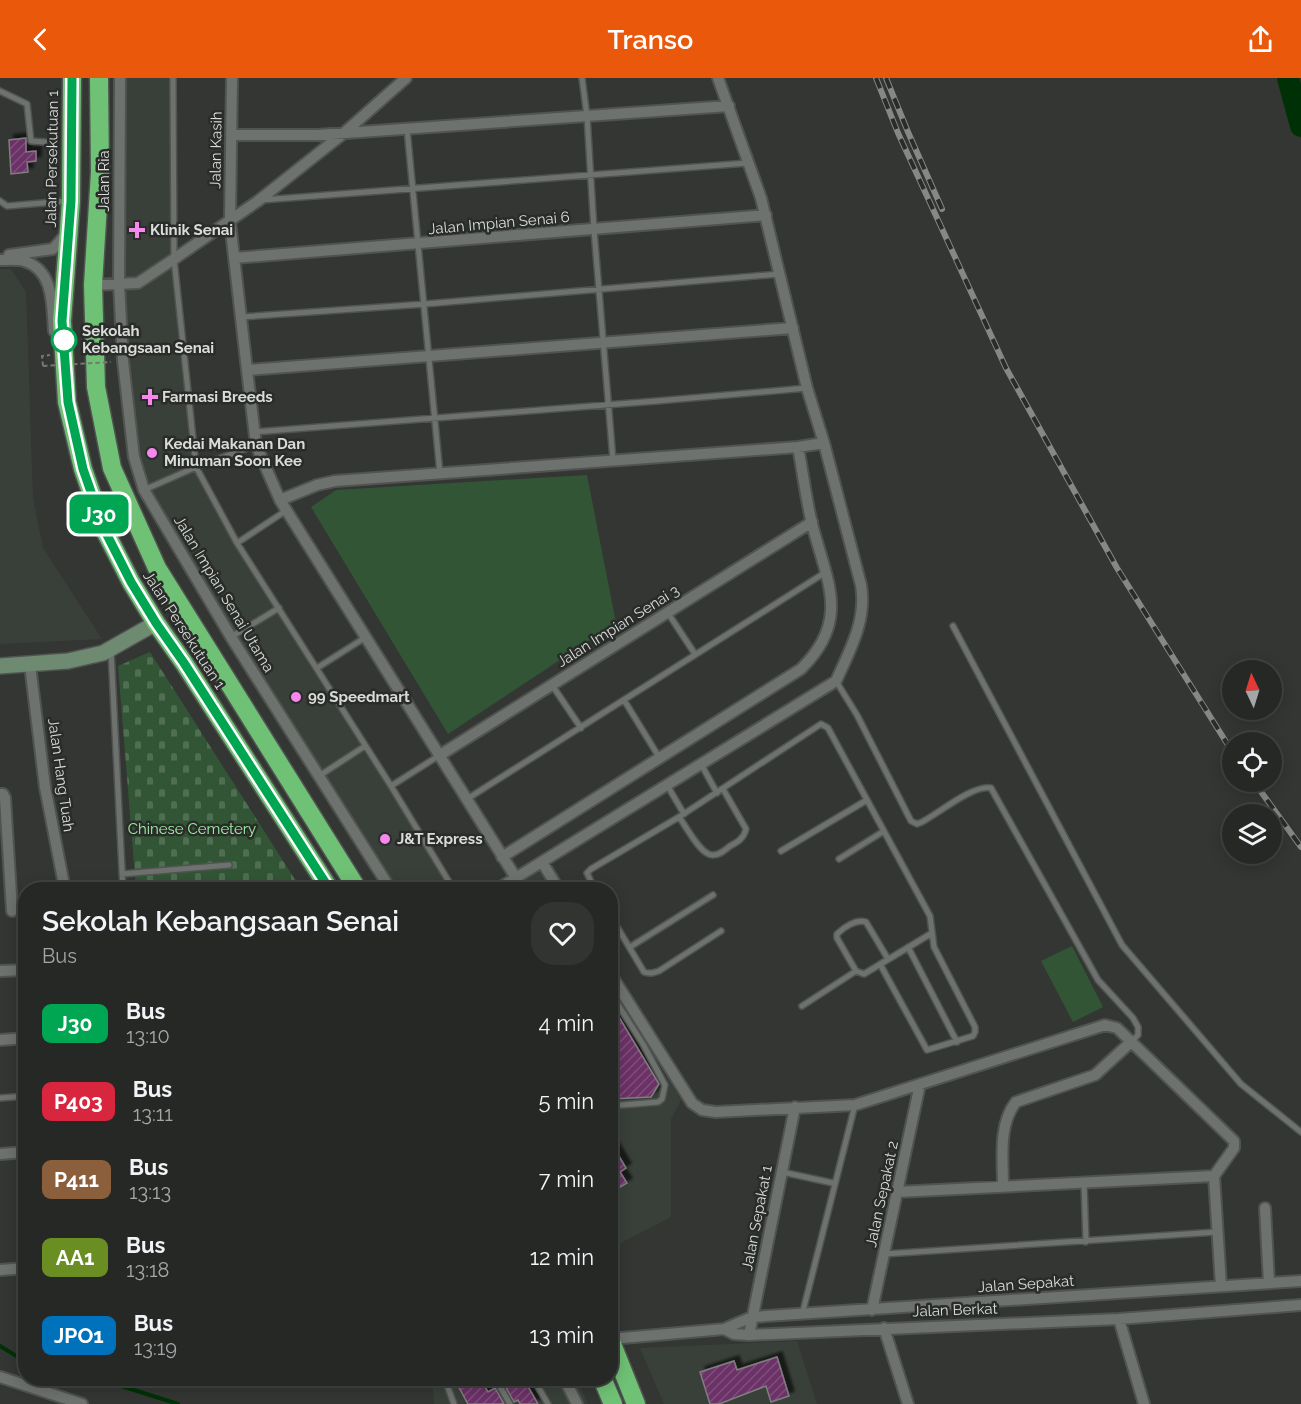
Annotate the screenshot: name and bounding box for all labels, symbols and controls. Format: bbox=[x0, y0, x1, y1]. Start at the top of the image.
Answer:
icon: back bbox=[24, 23, 57, 56]
icon: share bbox=[1244, 23, 1277, 56]
text: Transo bbox=[608, 24, 693, 55]
street label: Jalan Persekutuan 1 bbox=[42, 90, 62, 228]
street label: Jalan Kasih bbox=[206, 111, 226, 189]
street label: Jalan Ria bbox=[95, 150, 113, 212]
street label: Jalan Impian Senai 6 bbox=[428, 208, 570, 238]
marker: Klinik Senai bbox=[128, 221, 146, 239]
place label: Klinik Senai bbox=[150, 221, 233, 239]
place label: Sekolah Kebangsaan Senai bbox=[82, 322, 214, 357]
marker: Sekolah Kebangsaan Senai bbox=[51, 327, 77, 353]
place label: Farmasi Breeds bbox=[162, 388, 273, 406]
marker: Farmasi Breeds bbox=[143, 390, 157, 404]
place label: Kedai Makanan Dan Minuman Soon Kee bbox=[164, 435, 305, 470]
marker: Kedai Makanan Dan Minuman Soon Kee bbox=[145, 446, 159, 460]
line badge: J30 bbox=[64, 494, 134, 534]
text: J30 bbox=[82, 502, 116, 527]
street label: Jalan Impian Senai Utama bbox=[170, 513, 278, 675]
street label: Jalan Persekutuan 1 bbox=[139, 567, 229, 693]
street label: Jalan Impian Senai 3 bbox=[554, 581, 682, 671]
north arrow bbox=[1222, 660, 1282, 720]
map controls bbox=[1222, 660, 1282, 864]
place label: 99 Speedmart bbox=[308, 688, 410, 706]
marker: 99 Speedmart bbox=[289, 690, 303, 704]
street label: Jalan Hang Tuah bbox=[44, 717, 78, 833]
button: locate bbox=[1222, 732, 1282, 792]
button: layers bbox=[1222, 804, 1282, 864]
park label: Chinese Cemetery bbox=[128, 820, 256, 838]
place label: J&T Express bbox=[397, 830, 483, 848]
marker: J&T Express bbox=[378, 832, 392, 846]
button: heart bbox=[531, 902, 594, 965]
text: Sekolah Kebangsaan Senai bbox=[42, 905, 399, 938]
text: Bus bbox=[42, 944, 77, 968]
text: Bus bbox=[126, 998, 165, 1024]
text: 4 min bbox=[539, 1010, 594, 1036]
text: J30 bbox=[58, 1011, 92, 1036]
text: 13:10 bbox=[126, 1024, 170, 1048]
text: Bus bbox=[133, 1076, 172, 1102]
text: 5 min bbox=[539, 1088, 594, 1114]
text: P403 bbox=[54, 1089, 103, 1114]
text: 13:11 bbox=[133, 1102, 173, 1126]
street label: Jalan Sepakat 2 bbox=[862, 1139, 902, 1249]
text: Bus bbox=[129, 1154, 168, 1180]
street label: Jalan Sepakat 1 bbox=[738, 1163, 776, 1272]
text: 7 min bbox=[539, 1166, 594, 1192]
text: P411 bbox=[54, 1167, 99, 1192]
text: 13:13 bbox=[129, 1180, 171, 1204]
text: Bus bbox=[126, 1232, 165, 1258]
text: 12 min bbox=[530, 1244, 594, 1270]
text: AA1 bbox=[56, 1245, 94, 1270]
text: 13:18 bbox=[126, 1258, 169, 1282]
street label: Jalan Sepakat bbox=[977, 1272, 1075, 1296]
street label: Jalan Berkat bbox=[912, 1300, 998, 1320]
text: Bus bbox=[134, 1310, 173, 1336]
text: 13 min bbox=[529, 1322, 594, 1348]
text: JPO1 bbox=[54, 1323, 104, 1348]
text: 13:19 bbox=[134, 1336, 177, 1360]

